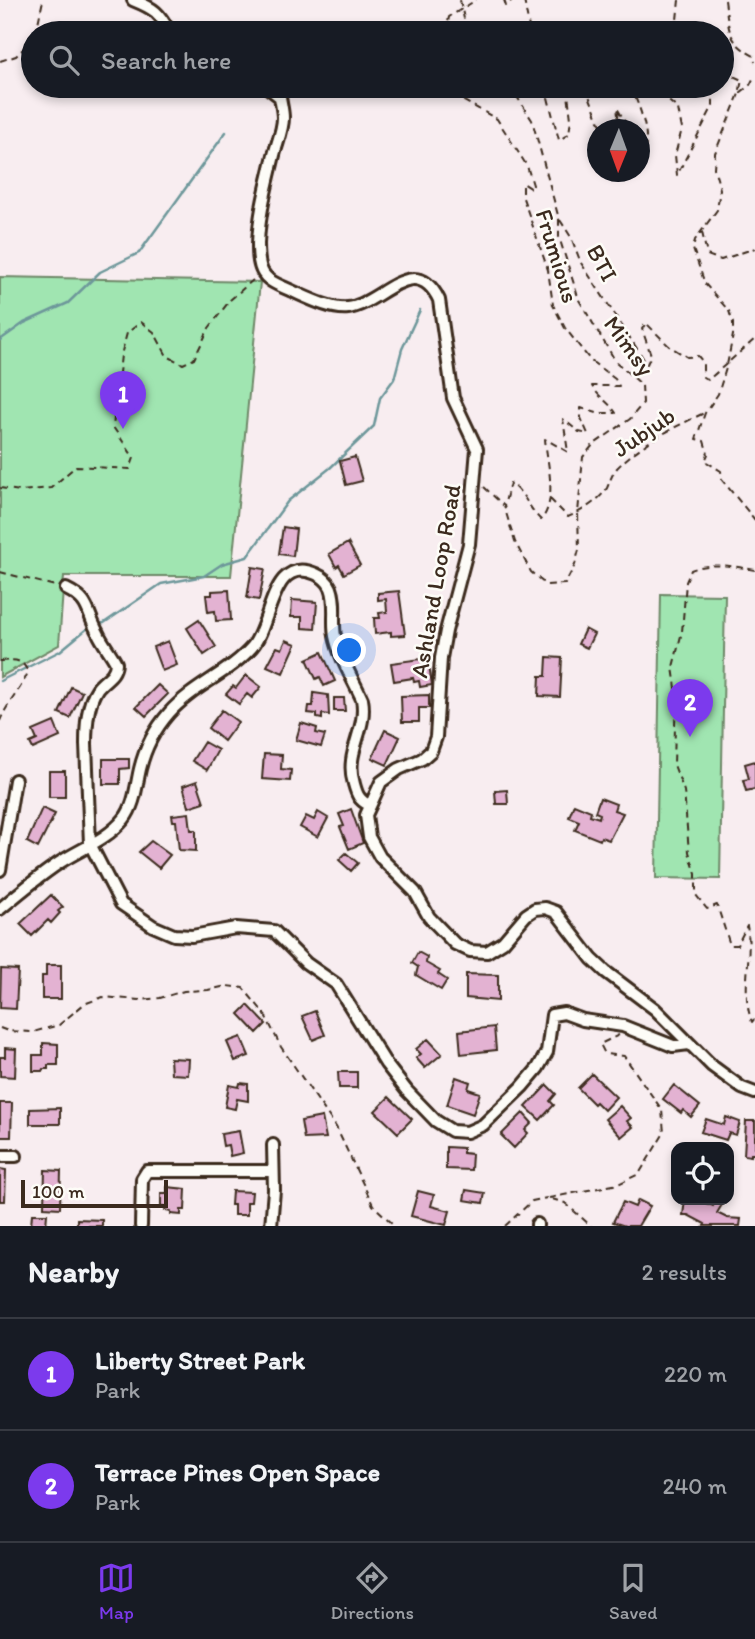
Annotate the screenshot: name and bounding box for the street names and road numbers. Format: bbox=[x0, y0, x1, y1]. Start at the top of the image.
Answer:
street label: Frumious bbox=[529, 205, 585, 306]
street label: BTI bbox=[581, 239, 624, 286]
street label: Mimsy bbox=[598, 310, 661, 382]
street label: Jubjub bbox=[607, 400, 680, 463]
street label: Ashland Loop Road bbox=[404, 482, 467, 680]

